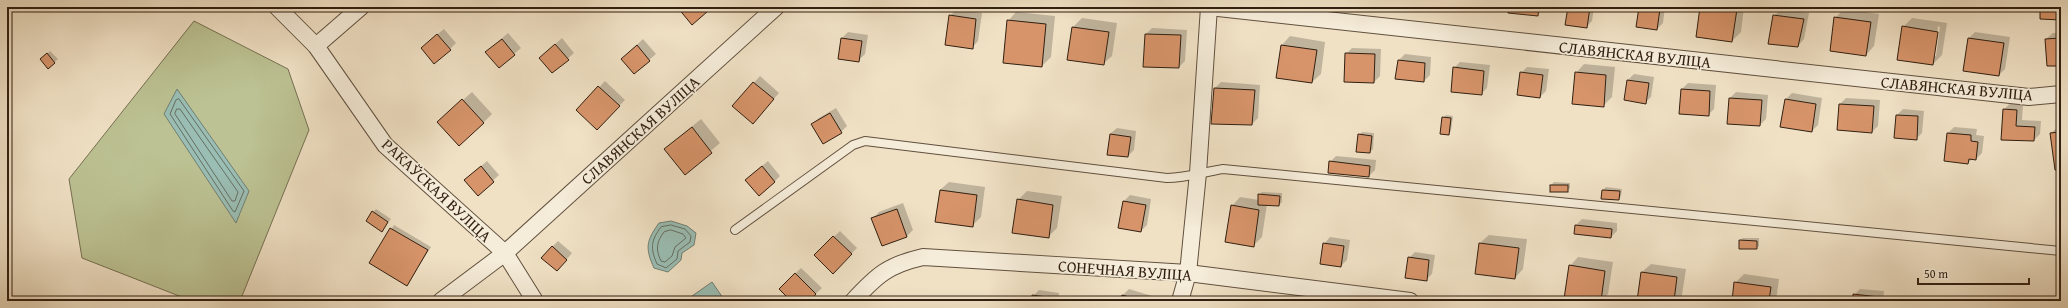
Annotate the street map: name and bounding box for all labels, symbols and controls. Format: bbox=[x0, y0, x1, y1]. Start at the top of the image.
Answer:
street label: СЛАВЯНСКАЯ ВУЛІЦА bbox=[1558, 34, 1712, 74]
street label: СЛАВЯНСКАЯ ВУЛІЦА bbox=[1880, 69, 2034, 107]
street label: СЛАВЯНСКАЯ ВУЛІЦА bbox=[575, 70, 705, 190]
street label: РАКАЎСКАЯ ВУЛІЦА bbox=[377, 133, 498, 248]
street label: СОНЕЧНАЯ ВУЛІЦА bbox=[1057, 253, 1193, 287]
scale bar bbox=[1918, 260, 2029, 286]
text: 50 m bbox=[1924, 265, 1948, 282]

